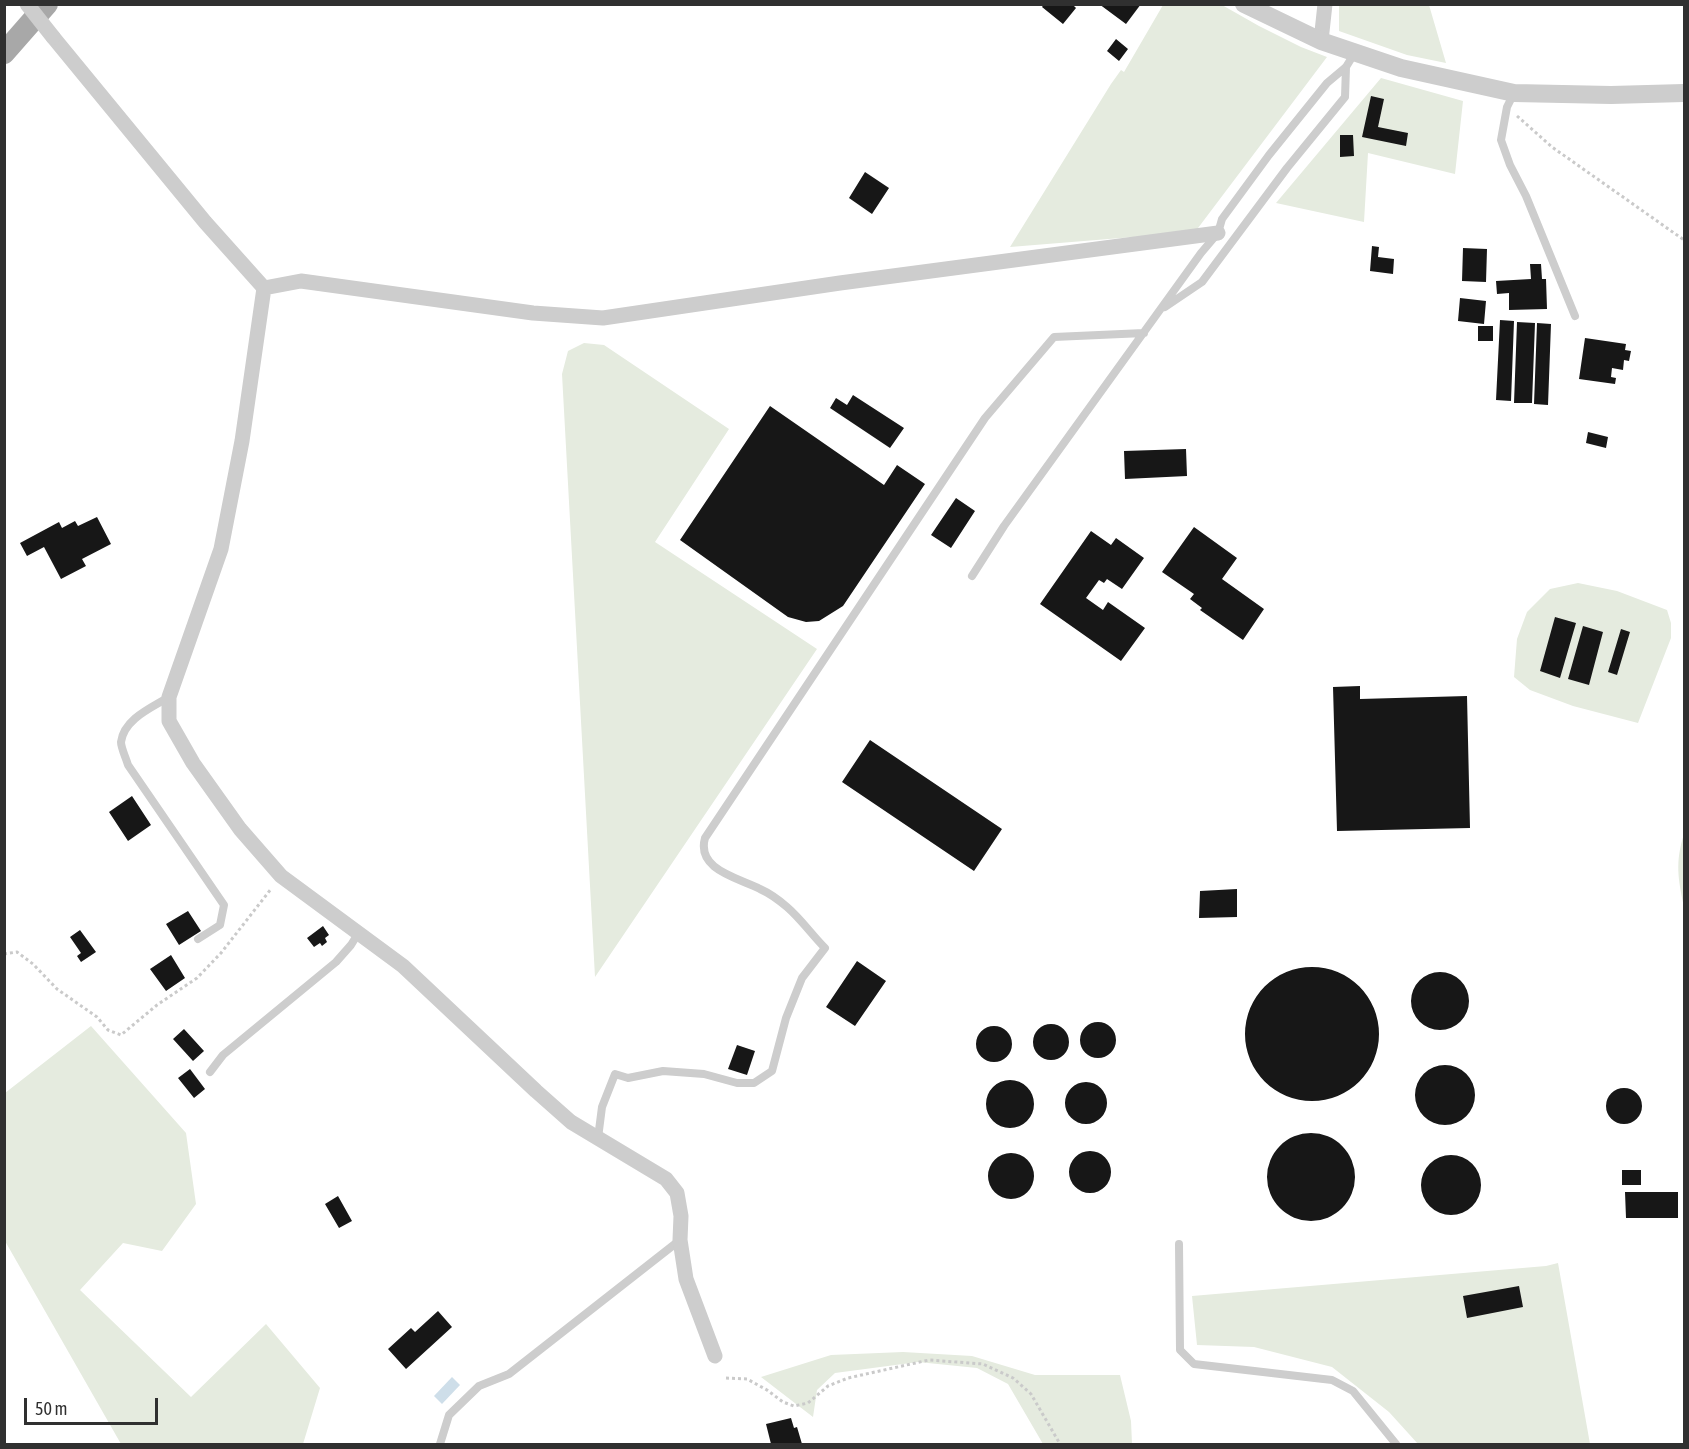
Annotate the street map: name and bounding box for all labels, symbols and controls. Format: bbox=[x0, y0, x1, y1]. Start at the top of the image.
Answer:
scale bar bbox=[27, 1386, 160, 1424]
text: 50 m bbox=[35, 1398, 67, 1419]

